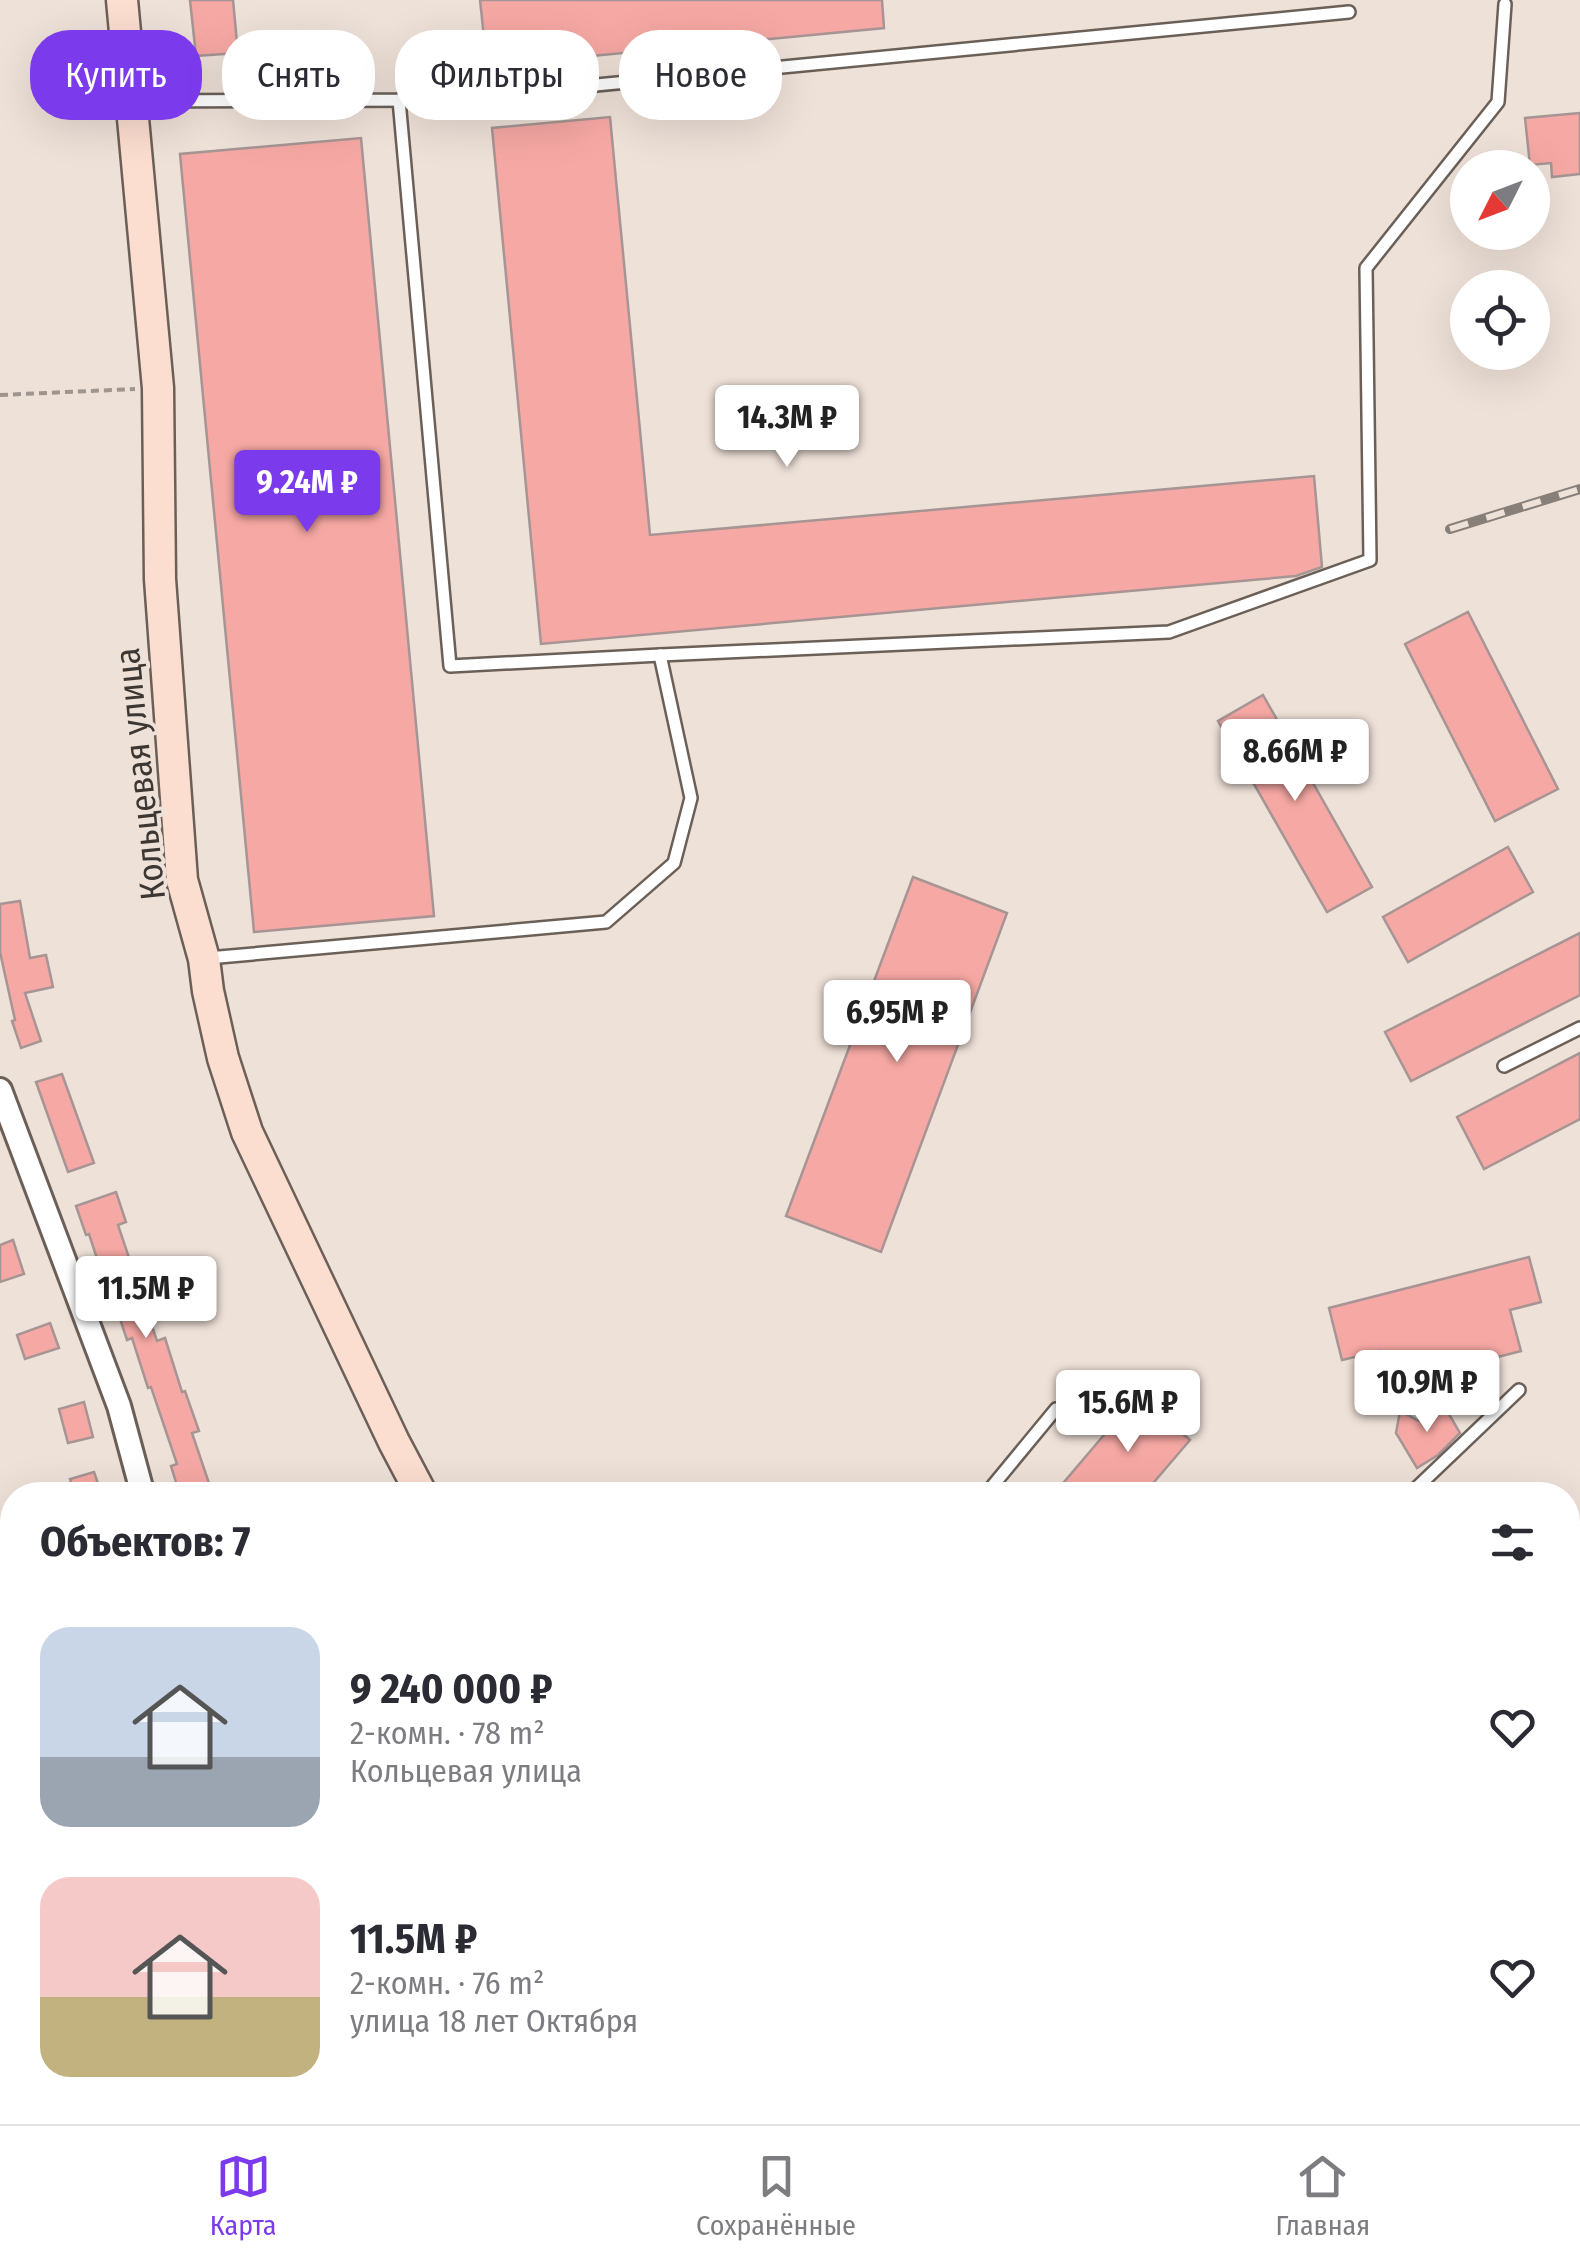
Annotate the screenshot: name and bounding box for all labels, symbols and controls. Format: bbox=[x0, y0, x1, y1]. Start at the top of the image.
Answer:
chip: Купить bbox=[30, 30, 202, 120]
chip: Снять bbox=[222, 30, 375, 120]
chip: Фильтры bbox=[395, 30, 599, 120]
chip: Новое bbox=[619, 30, 782, 120]
north arrow bbox=[1450, 150, 1550, 250]
map controls bbox=[1450, 150, 1550, 370]
button: locate bbox=[1450, 270, 1550, 370]
pin: 14.3M ₽ bbox=[695, 385, 879, 470]
text: 14.3M ₽ bbox=[737, 398, 837, 436]
pin: 9.24M ₽ bbox=[215, 450, 399, 535]
text: 9.24M ₽ bbox=[256, 463, 358, 501]
street label: Кольцевая улица bbox=[106, 646, 174, 902]
pin: 8.66M ₽ bbox=[1203, 719, 1387, 804]
text: 8.66M ₽ bbox=[1243, 732, 1347, 770]
pin: 6.95M ₽ bbox=[805, 980, 989, 1065]
text: 6.95M ₽ bbox=[846, 993, 948, 1031]
pin: 11.5M ₽ bbox=[54, 1256, 238, 1341]
text: 11.5M ₽ bbox=[98, 1269, 194, 1307]
pin: 10.9M ₽ bbox=[1335, 1350, 1519, 1435]
text: 10.9M ₽ bbox=[1376, 1363, 1478, 1401]
pin: 15.6M ₽ bbox=[1036, 1370, 1220, 1455]
text: 15.6M ₽ bbox=[1078, 1383, 1178, 1421]
icon: filters bbox=[1485, 1515, 1540, 1570]
text: Объектов: 7 bbox=[40, 1517, 250, 1567]
text: 9 240 000 ₽ bbox=[350, 1664, 553, 1714]
icon: home bbox=[120, 1667, 240, 1787]
icon: heart bbox=[1485, 1700, 1540, 1755]
text: 2-комн. · 78 m² bbox=[350, 1714, 545, 1752]
text: Кольцевая улица bbox=[350, 1752, 582, 1790]
text: 11.5M ₽ bbox=[350, 1914, 477, 1964]
icon: home bbox=[120, 1917, 240, 2037]
icon: heart bbox=[1485, 1950, 1540, 2005]
text: 2-комн. · 76 m² bbox=[350, 1964, 544, 2002]
text: улица 18 лет Октября bbox=[350, 2002, 638, 2040]
tab: Карта bbox=[210, 2149, 277, 2242]
tab: Сохранённые bbox=[696, 2149, 856, 2242]
tab: Главная bbox=[1275, 2149, 1370, 2242]

